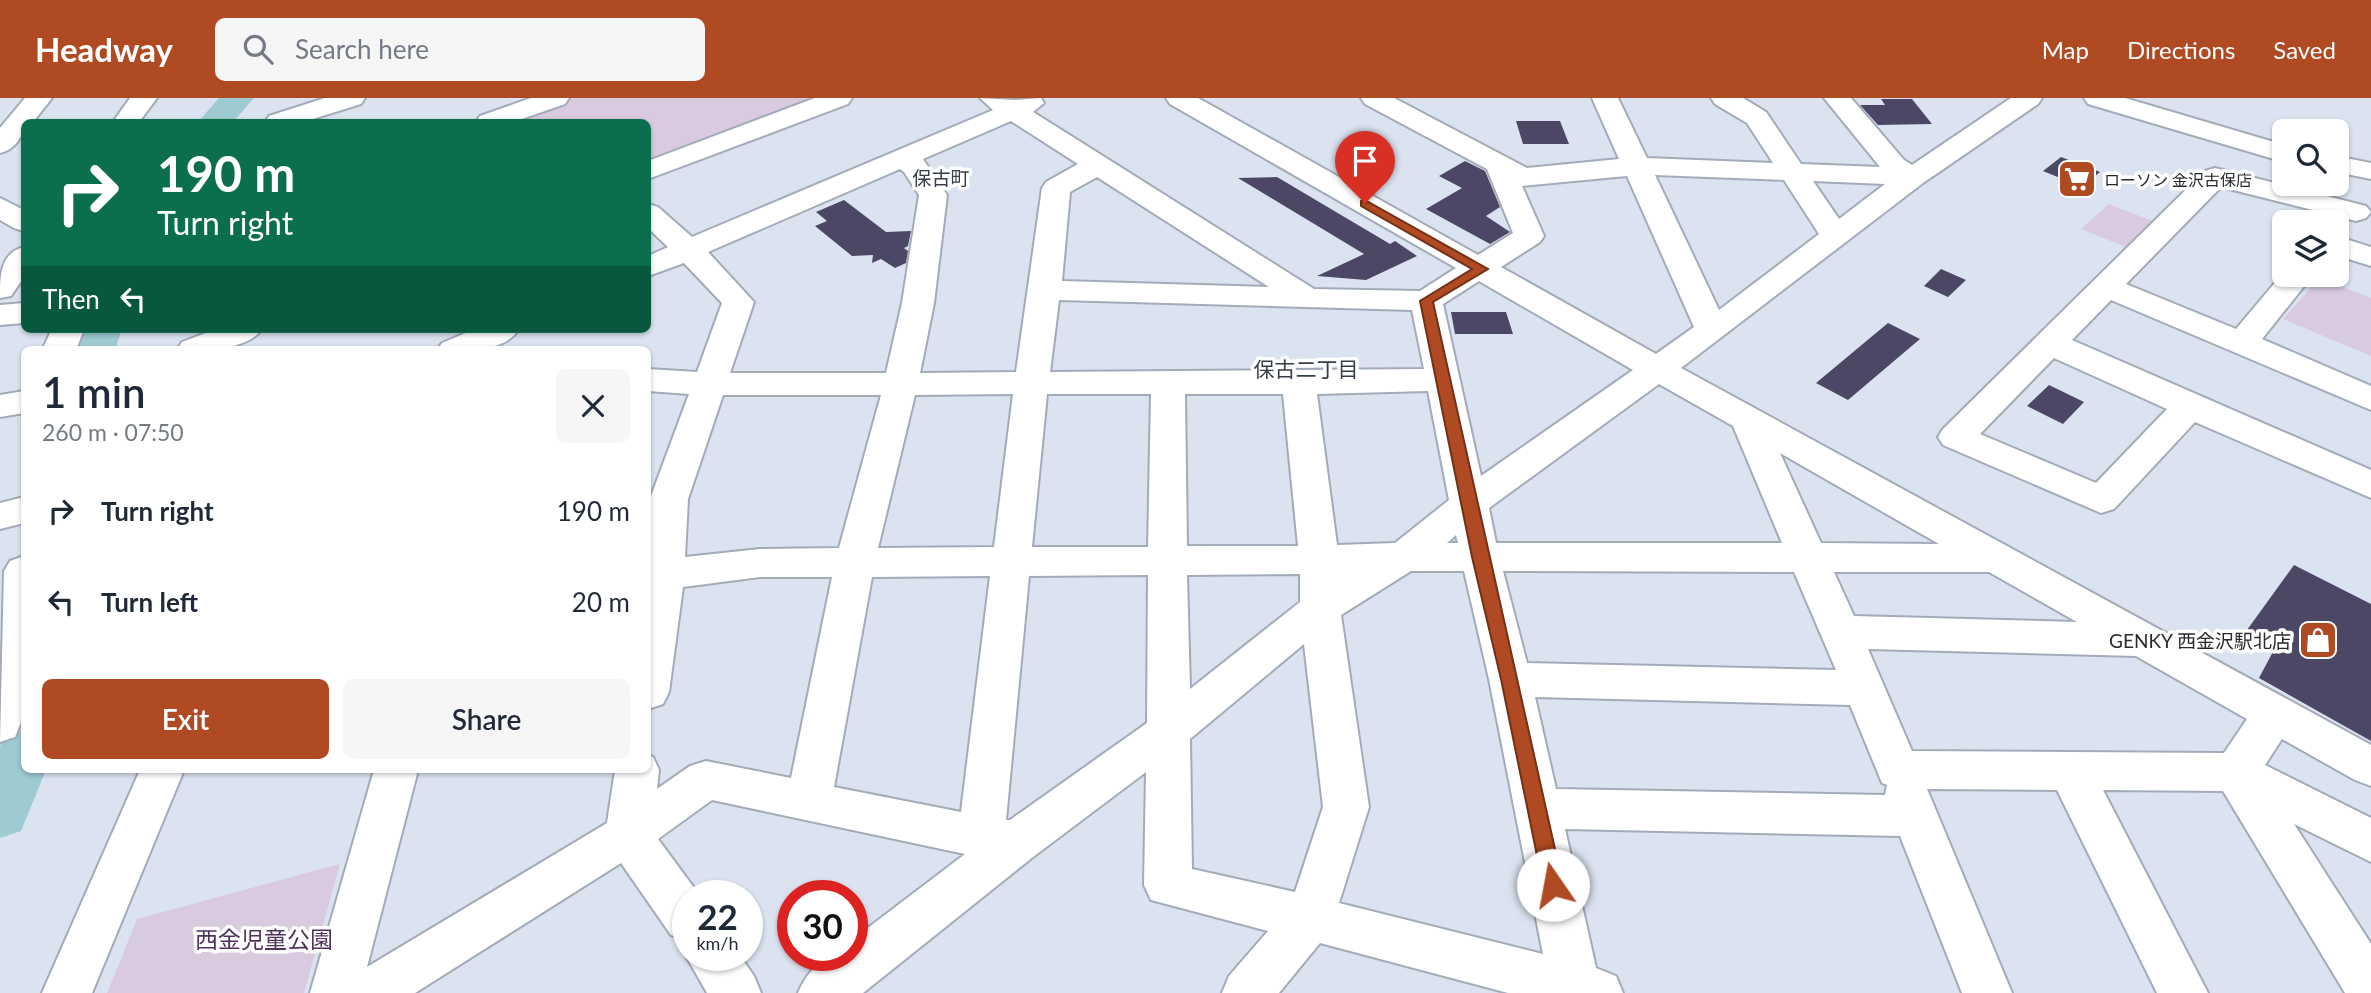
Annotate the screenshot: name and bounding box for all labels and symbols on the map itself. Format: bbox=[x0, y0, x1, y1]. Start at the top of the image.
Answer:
pin bbox=[1335, 131, 1395, 203]
supermarket icon: ローソン 金沢古保店 bbox=[2056, 158, 2098, 200]
district label: 保古町 bbox=[912, 166, 970, 189]
place label: ローソン 金沢古保店 bbox=[2104, 170, 2252, 189]
district label: 保古二丁目 bbox=[1254, 356, 1359, 381]
shop icon: GENKY 西金沢駅北店 bbox=[2297, 619, 2339, 661]
place label: GENKY 西金沢駅北店 bbox=[2109, 629, 2291, 652]
position arrow bbox=[1516, 848, 1590, 922]
speed limit sign: 30 bbox=[777, 880, 868, 971]
park label: 西金児童公園 bbox=[195, 925, 333, 953]

